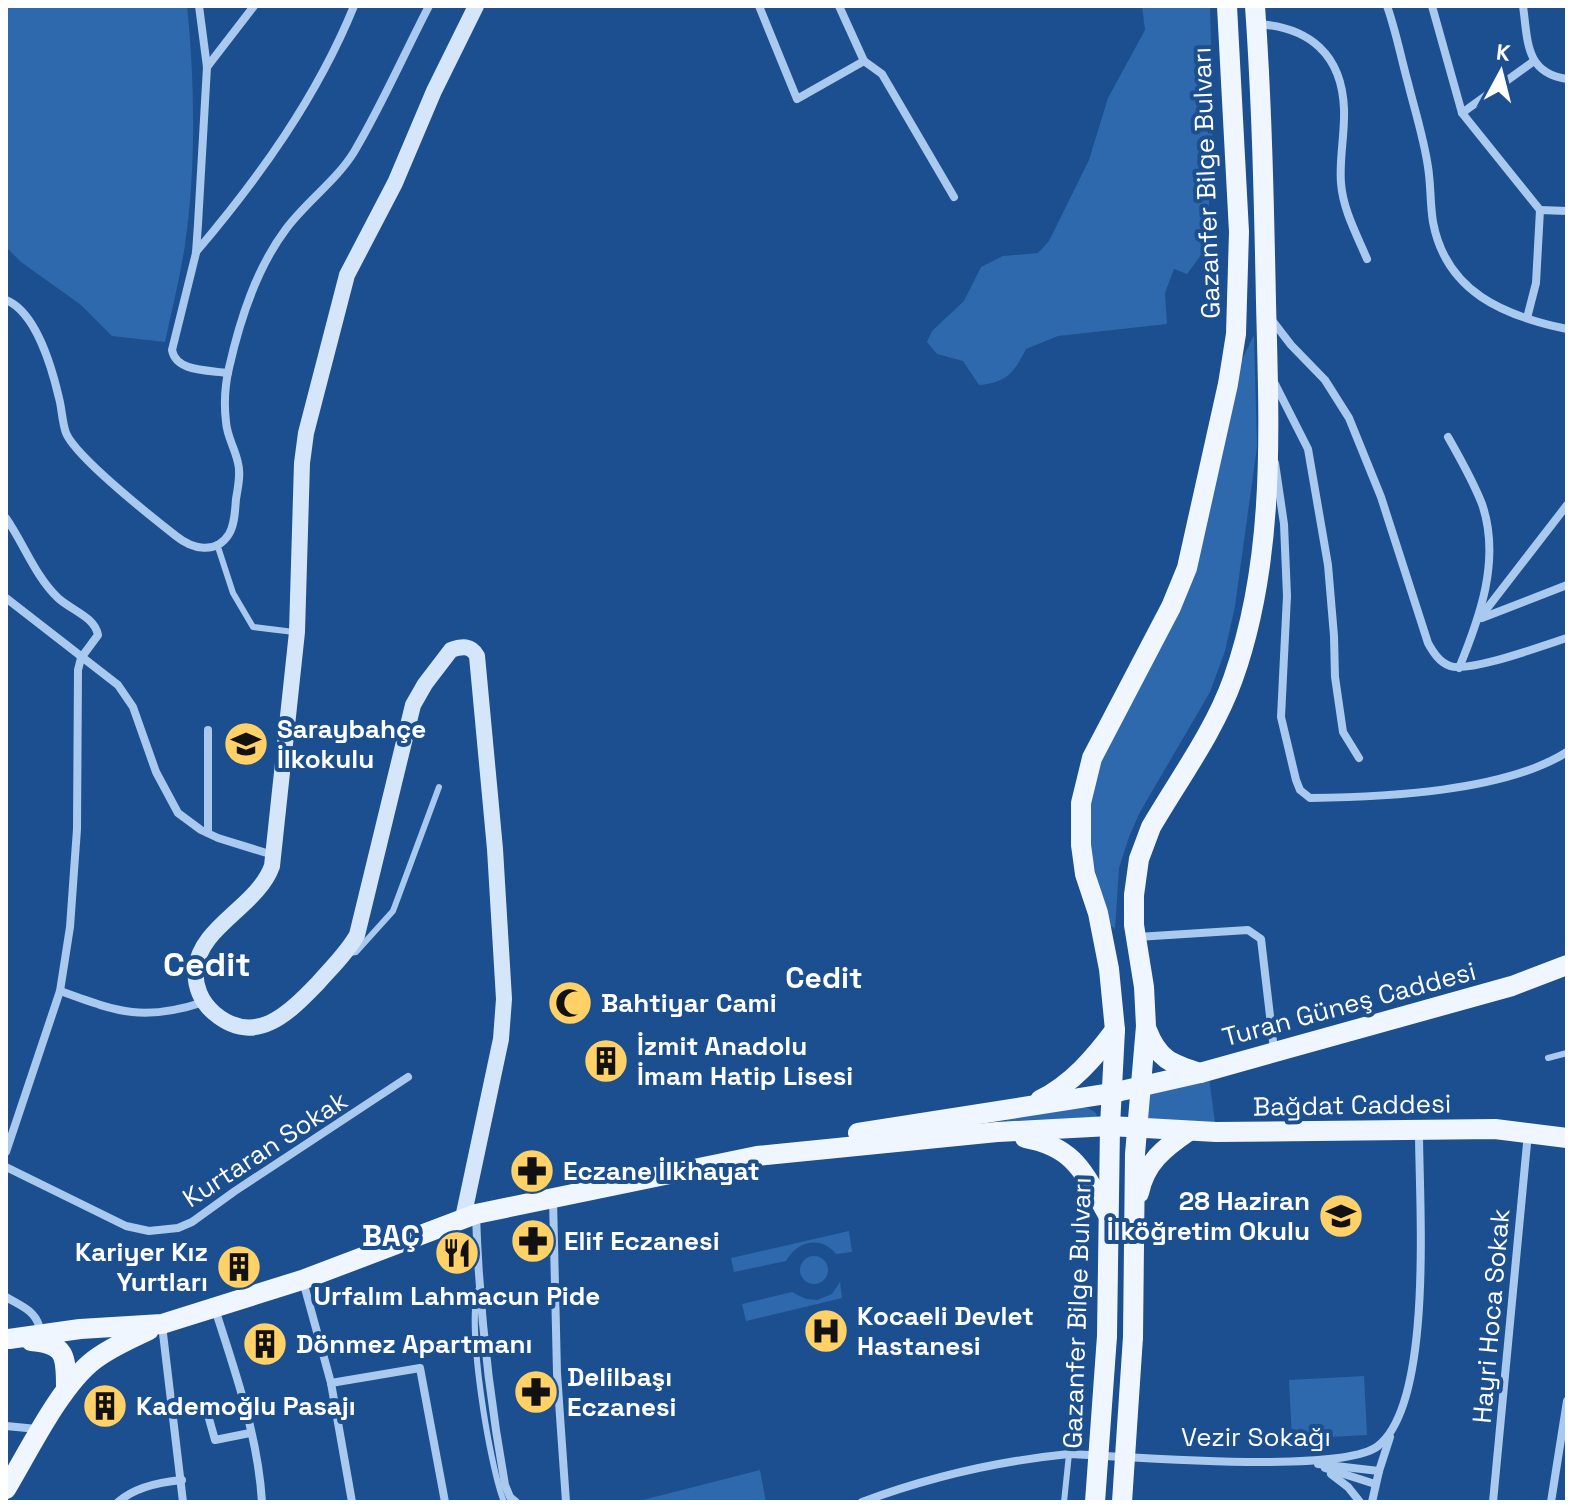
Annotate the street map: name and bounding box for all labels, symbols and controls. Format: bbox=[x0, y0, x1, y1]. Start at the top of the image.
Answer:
north arrow bbox=[1461, 32, 1541, 112]
text: K bbox=[1495, 37, 1512, 67]
street label: Gazanfer Bilge Bulvarı bbox=[1184, 47, 1228, 319]
place label: Saraybahçe İlkokulu bbox=[277, 712, 426, 776]
school or university icon: Saraybahçe İlkokulu bbox=[222, 720, 270, 768]
district label: Cedit bbox=[163, 943, 251, 986]
street label: Turan Güneş Caddesi bbox=[1218, 954, 1480, 1054]
district label: Cedit bbox=[785, 958, 863, 997]
mosque icon: Bahtiyar Cami bbox=[546, 979, 594, 1027]
place label: Bahtiyar Cami bbox=[601, 986, 777, 1020]
place label: İzmit Anadolu İmam Hatip Lisesi bbox=[637, 1029, 853, 1093]
building icon: İzmit Anadolu İmam Hatip Lisesi bbox=[582, 1037, 630, 1085]
street label: Kurtaran Sokak bbox=[176, 1083, 354, 1215]
street label: Bağdat Caddesi bbox=[1253, 1086, 1451, 1124]
pharmacy icon: Eczane İlkhayat bbox=[508, 1147, 556, 1195]
place label: Eczane İlkhayat bbox=[563, 1154, 760, 1188]
street label: Gazanfer Bilge Bulvarı bbox=[1055, 1177, 1099, 1449]
place label: 28 Haziran İlköğretim Okulu bbox=[1107, 1184, 1310, 1248]
school or university icon: 28 Haziran İlköğretim Okulu bbox=[1317, 1192, 1365, 1240]
street label: Hayri Hoca Sokak bbox=[1465, 1207, 1517, 1425]
district label: BAÇ bbox=[362, 1216, 420, 1255]
pharmacy icon: Elif Eczanesi bbox=[509, 1217, 557, 1265]
place label: Elif Eczanesi bbox=[564, 1224, 720, 1258]
restaurant icon: Urfalım Lahmacun Pide bbox=[433, 1229, 481, 1277]
place label: Kariyer Kız Yurtları bbox=[75, 1235, 208, 1299]
building icon: Kariyer Kız Yurtları bbox=[215, 1243, 263, 1291]
place label: Urfalım Lahmacun Pide bbox=[314, 1279, 600, 1313]
place label: Kocaeli Devlet Hastanesi bbox=[857, 1299, 1034, 1363]
hospital icon: Kocaeli Devlet Hastanesi bbox=[802, 1307, 850, 1355]
building icon: Dönmez Apartmanı bbox=[241, 1320, 289, 1368]
place label: Dönmez Apartmanı bbox=[296, 1327, 532, 1361]
place label: Delilbaşı Eczanesi bbox=[567, 1360, 677, 1424]
pharmacy icon: Delilbaşı Eczanesi bbox=[512, 1368, 560, 1416]
building icon: Kademoğlu Pasajı bbox=[81, 1382, 129, 1430]
place label: Kademoğlu Pasajı bbox=[136, 1389, 356, 1423]
street label: Vezir Sokağı bbox=[1181, 1420, 1331, 1454]

